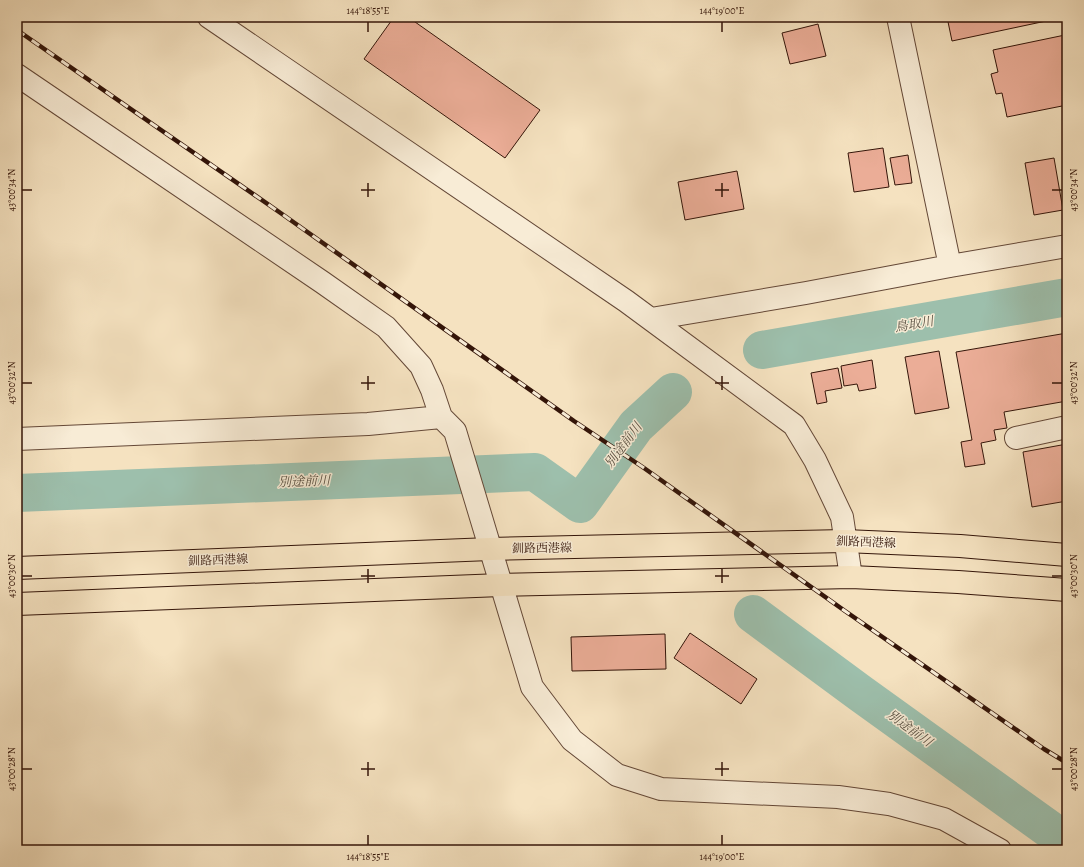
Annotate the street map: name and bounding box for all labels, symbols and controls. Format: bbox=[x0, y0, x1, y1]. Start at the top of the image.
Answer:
text: 144°18'55"E bbox=[346, 4, 390, 17]
text: 144°19'00"E bbox=[700, 4, 744, 17]
text: 43°00'34"N bbox=[5, 169, 18, 212]
text: 43°00'34"N bbox=[1067, 169, 1080, 212]
water label: 鳥取川 bbox=[893, 312, 937, 336]
text: 43°00'32"N bbox=[5, 361, 18, 405]
text: 43°00'32"N bbox=[1067, 361, 1080, 405]
water label: 別途前川 bbox=[601, 418, 647, 471]
water label: 別途前川 bbox=[278, 472, 332, 490]
street label: 釧路西港線 bbox=[836, 533, 896, 551]
street label: 釧路西港線 bbox=[512, 539, 572, 557]
street label: 釧路西港線 bbox=[188, 551, 248, 569]
text: 43°00'30"N bbox=[5, 554, 18, 598]
text: 43°00'30"N bbox=[1067, 554, 1080, 598]
water label: 別途前川 bbox=[884, 706, 938, 751]
text: 43°00'28"N bbox=[5, 747, 18, 791]
text: 43°00'28"N bbox=[1067, 747, 1080, 791]
text: 144°18'55"E bbox=[346, 850, 390, 863]
text: 144°19'00"E bbox=[700, 850, 744, 863]

